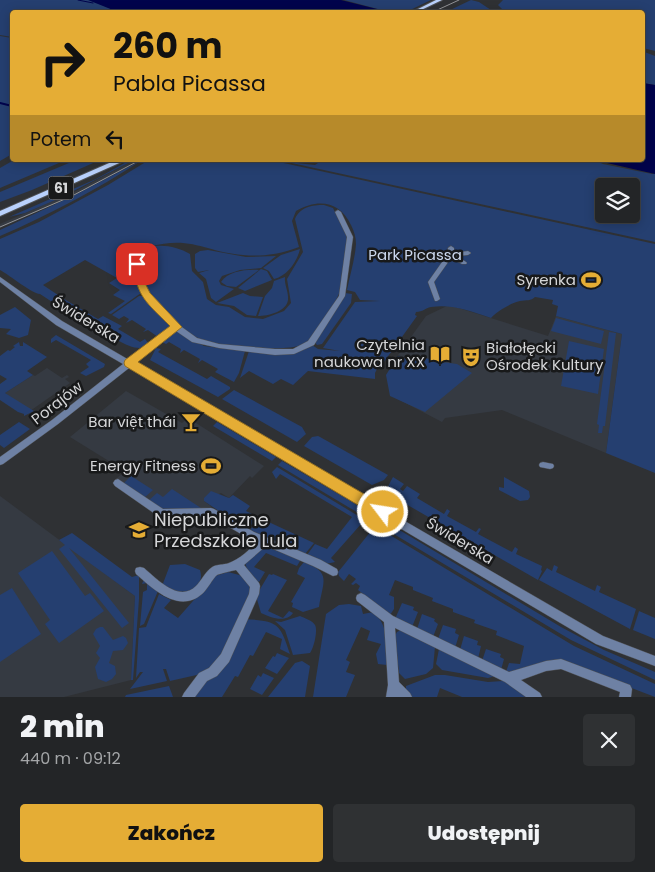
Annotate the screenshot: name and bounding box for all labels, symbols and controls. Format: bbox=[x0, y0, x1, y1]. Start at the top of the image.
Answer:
text: 260 m bbox=[113, 21, 223, 70]
icon: right bbox=[30, 30, 95, 95]
text: Pabla Picassa bbox=[113, 68, 266, 99]
icon: left bbox=[101, 125, 129, 153]
text: Potem bbox=[30, 126, 91, 153]
road number: 61 bbox=[48, 177, 74, 200]
map controls bbox=[595, 178, 640, 223]
button: layers bbox=[595, 178, 640, 223]
pin bbox=[116, 243, 158, 285]
park label: Park Picassa bbox=[368, 244, 462, 265]
icon: arrive bbox=[123, 250, 151, 278]
place label: Syrenka bbox=[516, 269, 576, 290]
sports icon: Syrenka bbox=[580, 269, 602, 291]
street label: Świderska bbox=[48, 291, 124, 348]
place label: Czytelnia naukowa nr XX bbox=[314, 334, 425, 372]
place label: Białołęcki Ośrodek Kultury bbox=[486, 337, 604, 375]
library icon: Czytelnia naukowa nr XX bbox=[429, 343, 451, 365]
theatre icon: Białołęcki Ośrodek Kultury bbox=[460, 346, 482, 368]
street label: Porajów bbox=[27, 376, 87, 429]
place label: Bar việt thái bbox=[88, 411, 176, 432]
bar icon: Bar việt thái bbox=[180, 411, 202, 433]
place label: Energy Fitness bbox=[90, 455, 196, 476]
sports icon: Energy Fitness bbox=[200, 455, 222, 477]
position arrow bbox=[356, 485, 408, 537]
place label: Niepubliczne Przedszkole Lula bbox=[154, 507, 297, 553]
street label: Świderska bbox=[422, 512, 498, 569]
school or university icon: Niepubliczne Przedszkole Lula bbox=[128, 519, 150, 541]
text: 2 min bbox=[20, 705, 105, 748]
button: close bbox=[583, 714, 635, 766]
text: 440 m · 09:12 bbox=[20, 747, 121, 770]
button: Zakończ bbox=[20, 804, 323, 862]
button: Udostępnij bbox=[333, 804, 635, 862]

